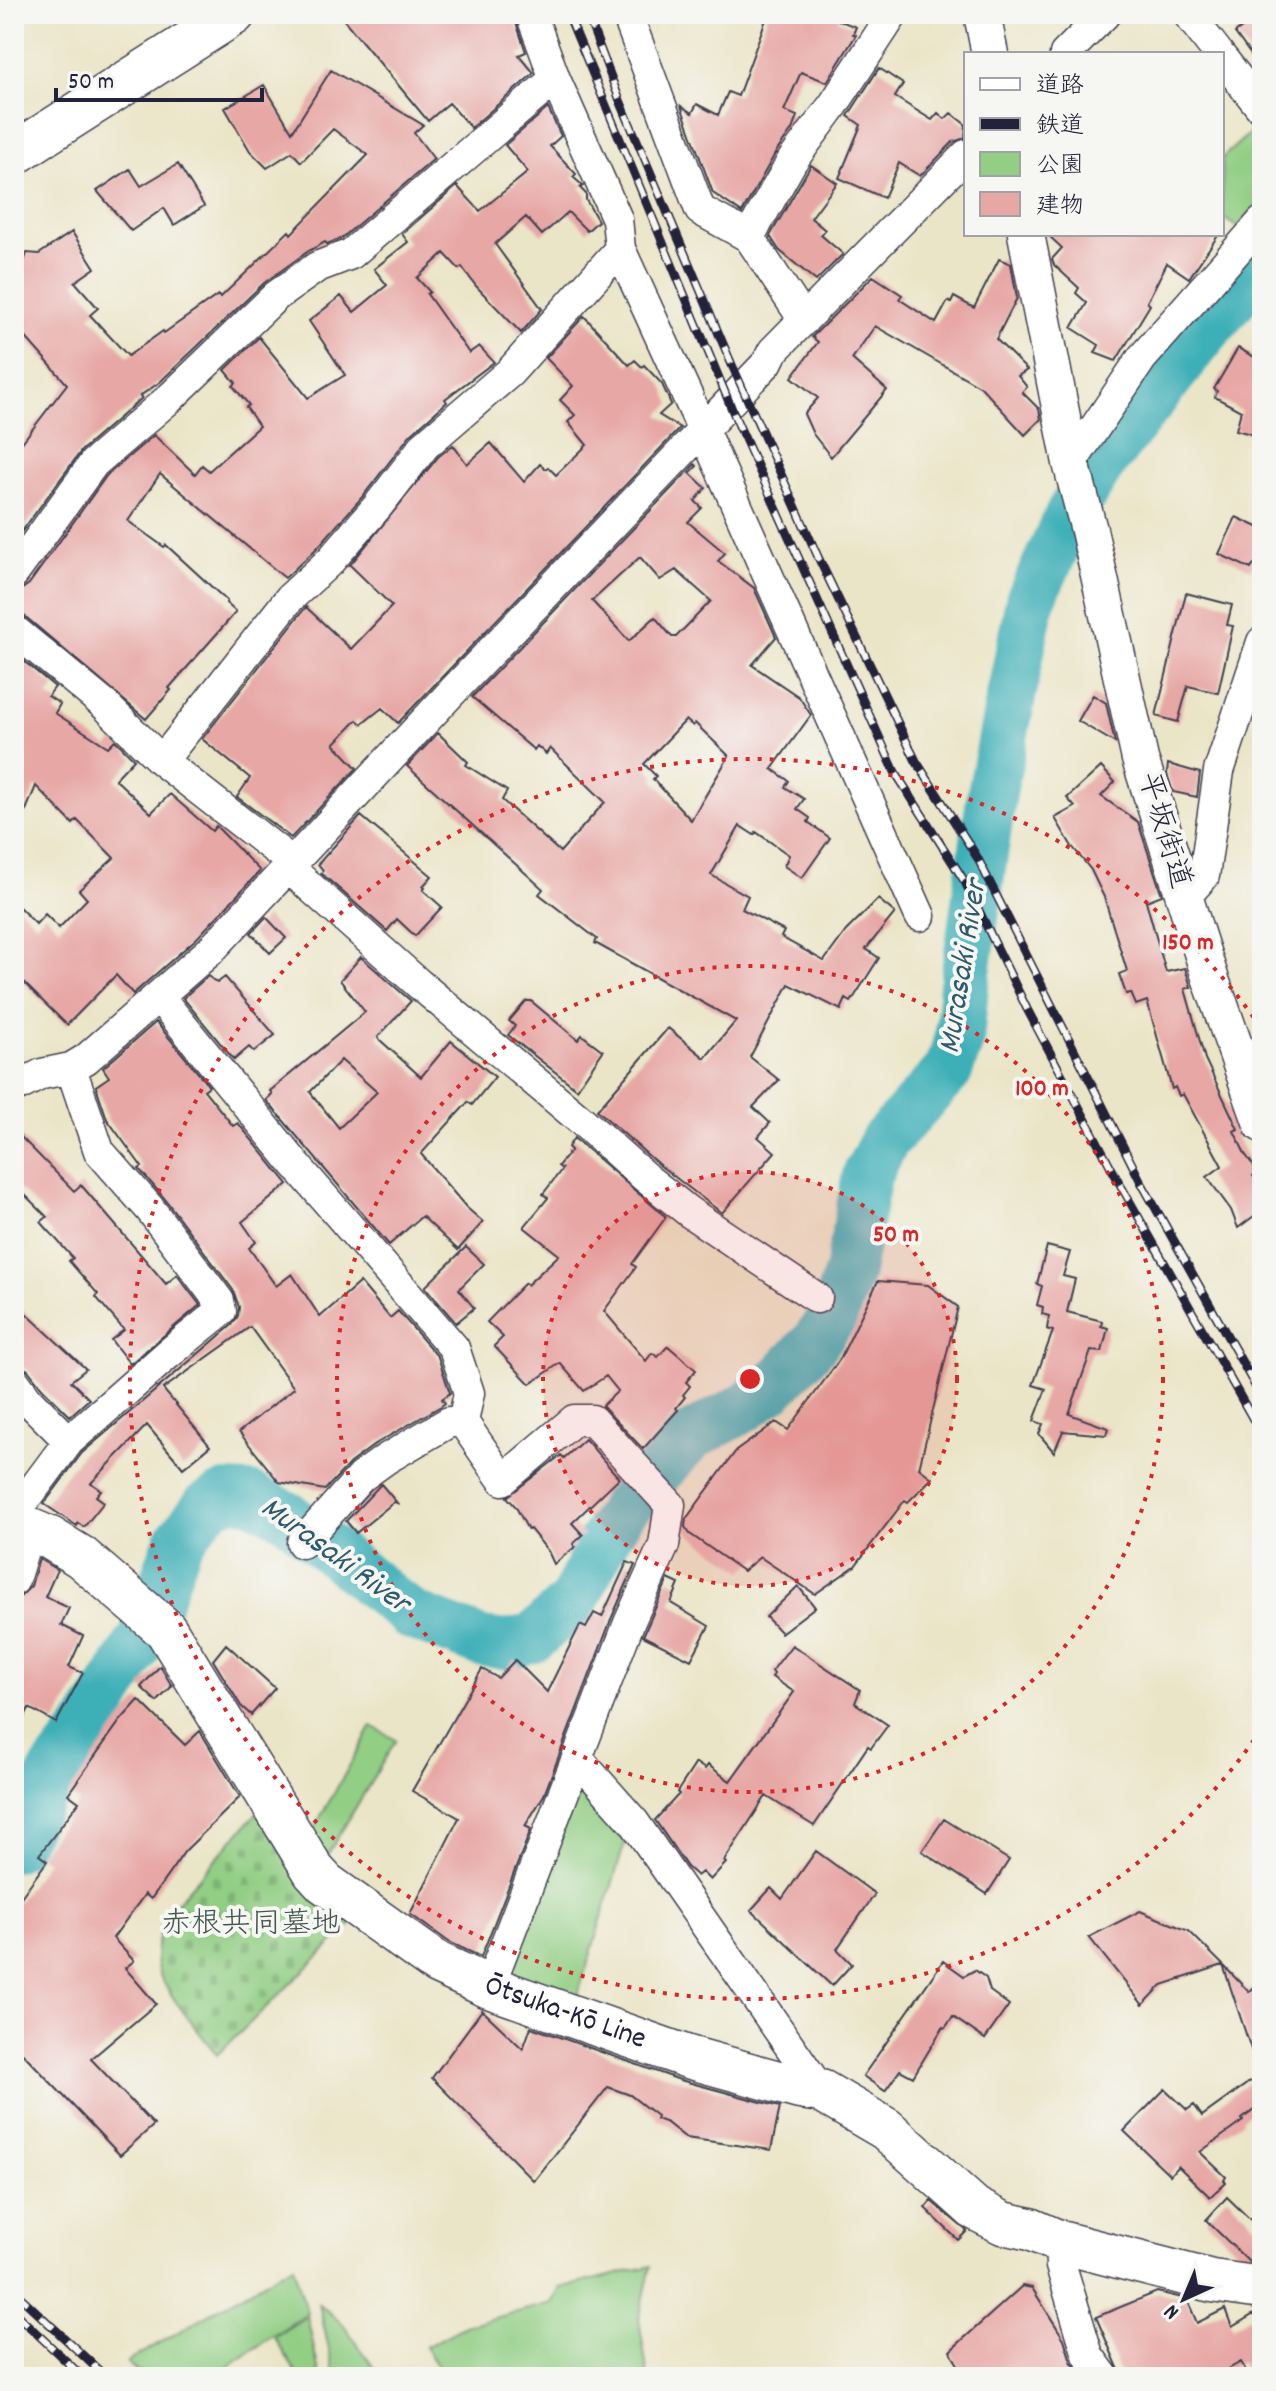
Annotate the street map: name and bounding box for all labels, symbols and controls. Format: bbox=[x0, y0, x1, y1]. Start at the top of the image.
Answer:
scale bar bbox=[56, 52, 262, 102]
legend bbox=[964, 52, 1224, 236]
text: 50 m bbox=[68, 66, 114, 100]
text: 道路 bbox=[1036, 70, 1084, 104]
text: 鉄道 bbox=[1036, 110, 1084, 144]
text: 公園 bbox=[1036, 150, 1084, 184]
text: 建物 bbox=[1036, 190, 1084, 224]
street label: 平坂街道 bbox=[1124, 767, 1200, 895]
water label: Murasaki River bbox=[929, 874, 1002, 1057]
text: 150 m bbox=[1162, 927, 1214, 961]
text: 100 m bbox=[1015, 1073, 1069, 1107]
text: 50 m bbox=[873, 1219, 919, 1253]
centre of rings bbox=[736, 1365, 764, 1393]
water label: Murasaki River bbox=[250, 1487, 421, 1629]
park label: 赤根共同墓地 bbox=[161, 1905, 341, 1948]
street label: Ōtsuka-Kō Line bbox=[478, 1965, 652, 2062]
north arrow bbox=[1144, 2259, 1224, 2339]
text: N bbox=[1158, 2296, 1187, 2326]

